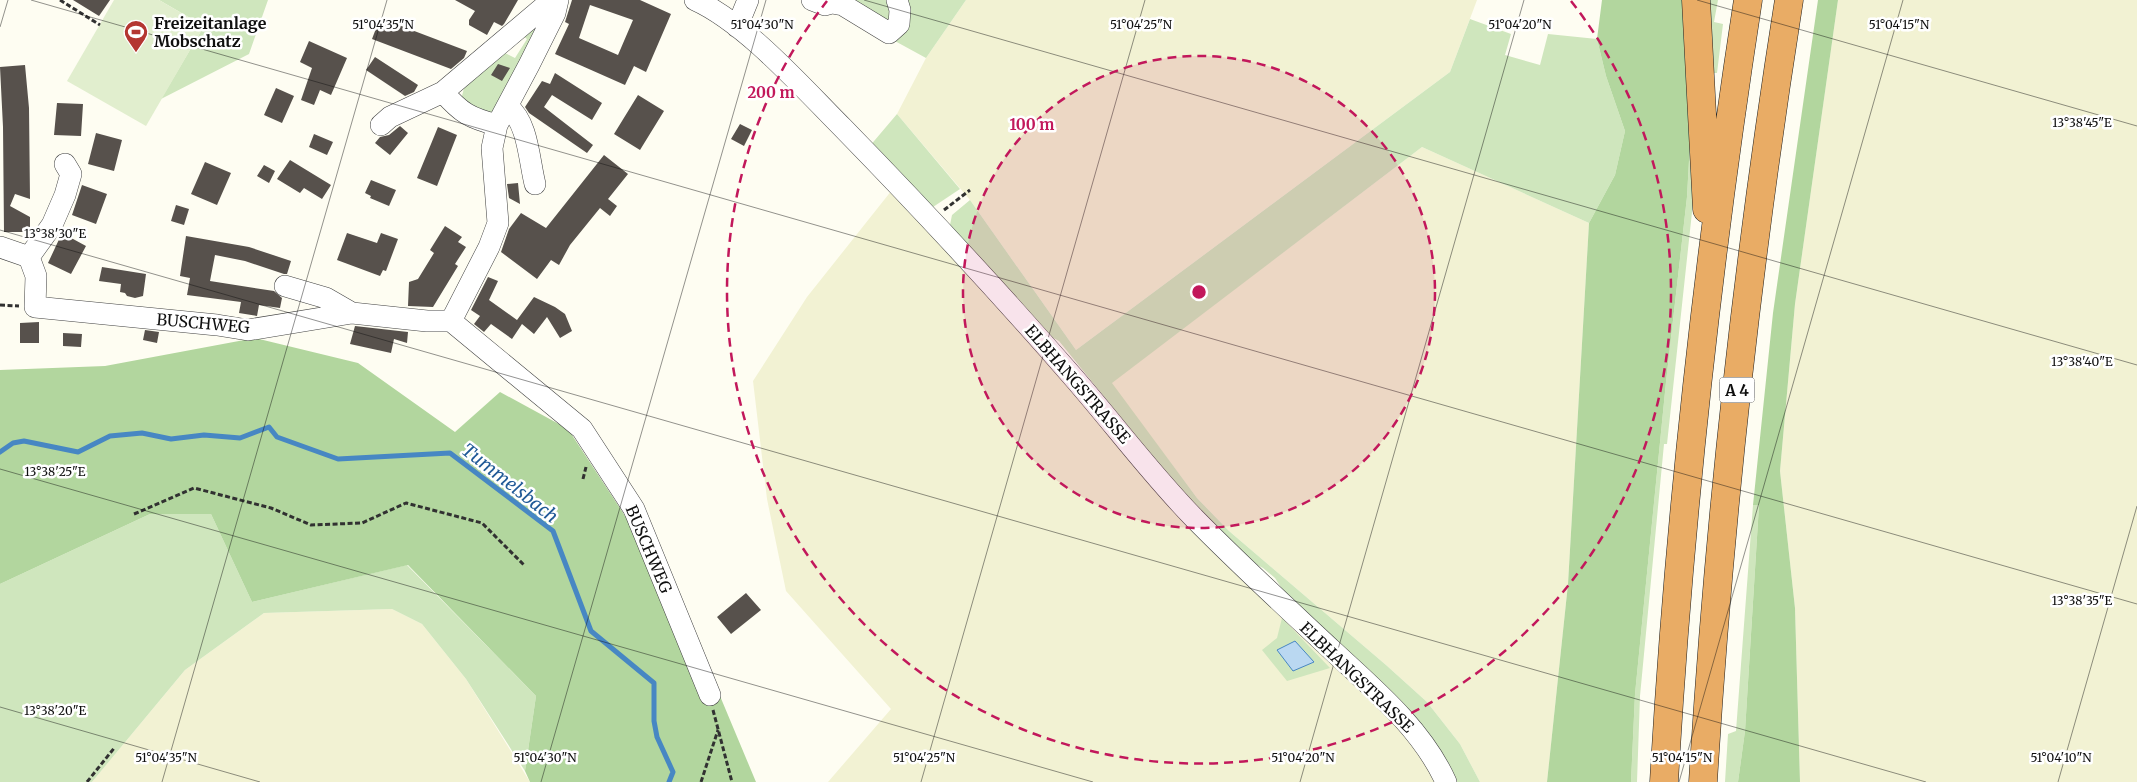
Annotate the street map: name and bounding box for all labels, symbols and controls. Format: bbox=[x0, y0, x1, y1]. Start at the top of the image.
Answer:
place label: Freizeitanlage Mobschatz bbox=[154, 13, 267, 51]
text: 51°04'35"N bbox=[352, 17, 415, 32]
text: 51°04'30"N bbox=[730, 17, 794, 32]
text: 51°04'25"N bbox=[1110, 17, 1173, 32]
text: 51°04'20"N bbox=[1488, 17, 1552, 32]
text: 51°04'15"N bbox=[1869, 17, 1930, 32]
sports icon: Freizeitanlage Mobschatz bbox=[123, 19, 149, 53]
text: 200 m bbox=[747, 83, 795, 102]
text: 100 m bbox=[1010, 115, 1054, 134]
text: 13°38'45"E bbox=[2052, 115, 2112, 130]
text: 13°38'30"E bbox=[24, 226, 86, 241]
centre of rings bbox=[1190, 283, 1208, 301]
street label: BUSCHWEG bbox=[156, 309, 251, 337]
street label: ELBHANGSTRASSE bbox=[1021, 321, 1135, 448]
text: 13°38'40"E bbox=[2051, 354, 2113, 369]
road number: A 4 bbox=[1720, 378, 1754, 402]
water label: Tummelsbach bbox=[457, 438, 563, 528]
text: 13°38'25"E bbox=[25, 464, 86, 479]
street label: BUSCHWEG bbox=[622, 502, 677, 596]
text: 13°38'35"E bbox=[2052, 593, 2113, 608]
street label: ELBHANGSTRASSE bbox=[1296, 618, 1419, 737]
text: 13°38'20"E bbox=[24, 703, 86, 718]
text: 51°04'35"N bbox=[135, 750, 198, 765]
text: 51°04'30"N bbox=[513, 750, 577, 765]
text: 51°04'25"N bbox=[893, 750, 956, 765]
text: 51°04'20"N bbox=[1271, 750, 1335, 765]
text: 51°04'15"N bbox=[1652, 750, 1713, 765]
text: 51°04'10"N bbox=[2030, 750, 2092, 765]

